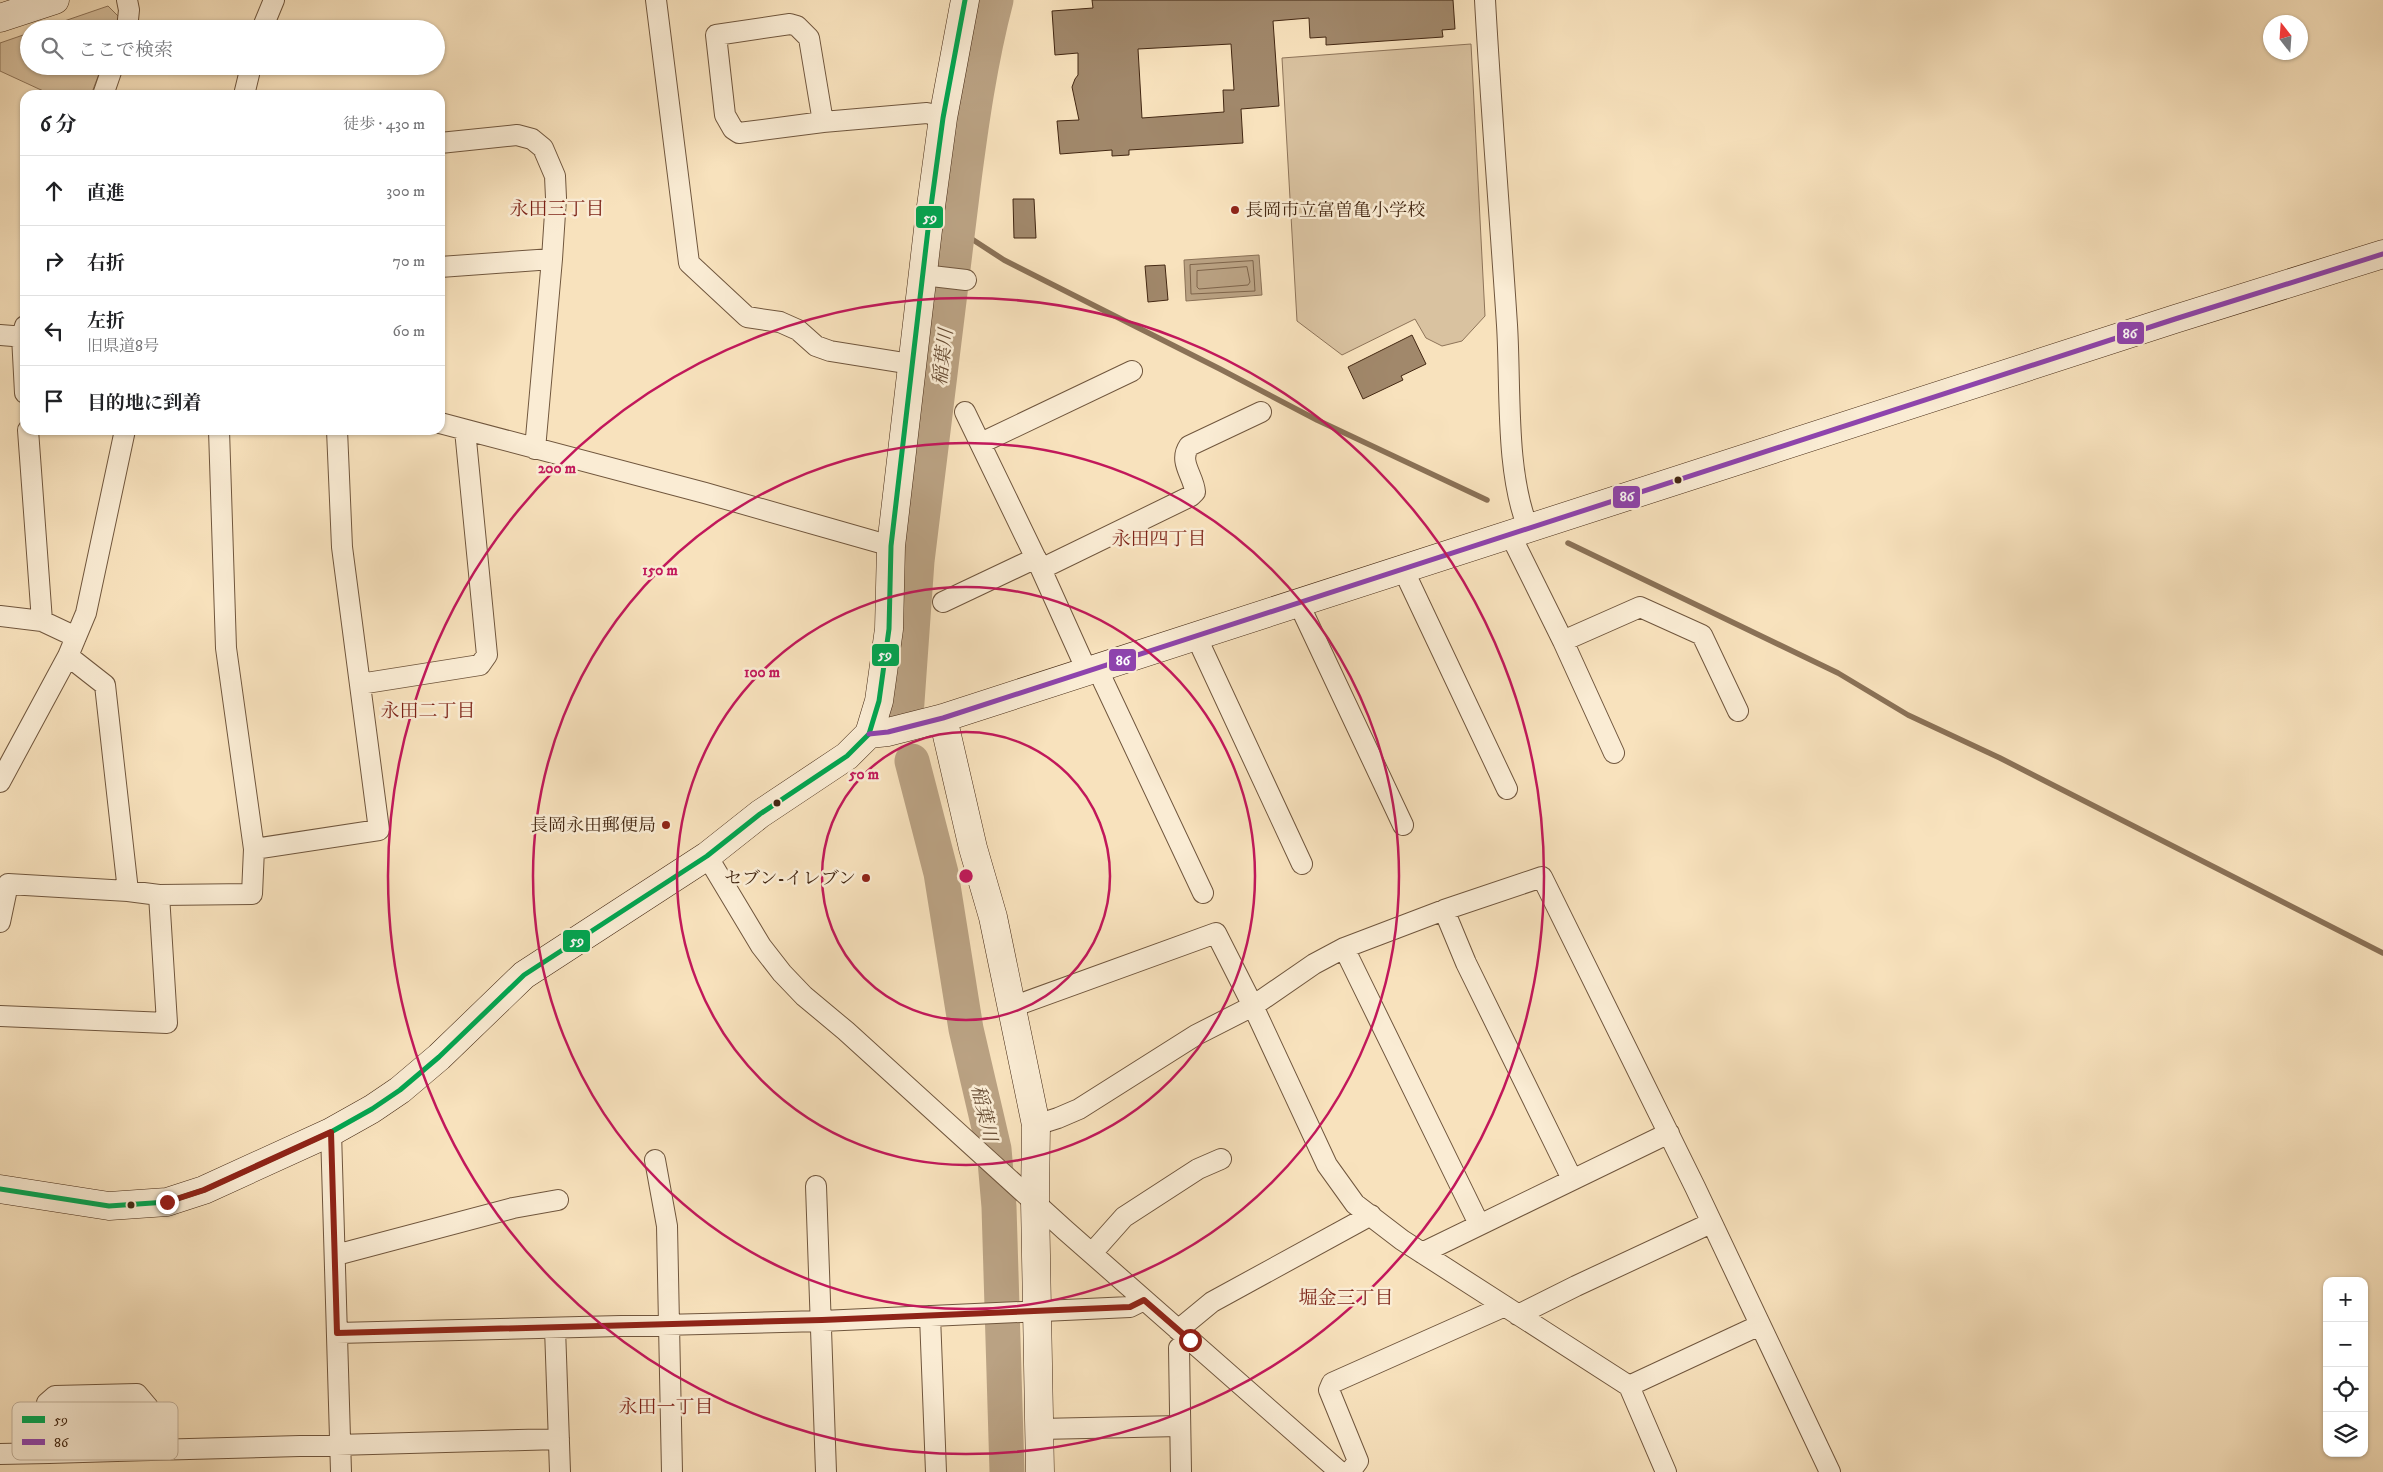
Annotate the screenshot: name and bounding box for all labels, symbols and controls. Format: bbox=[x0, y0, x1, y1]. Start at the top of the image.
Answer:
north arrow bbox=[2263, 15, 2308, 60]
search box bbox=[20, 20, 445, 75]
icon: search bbox=[38, 34, 66, 62]
text: ここで検索 bbox=[78, 39, 173, 62]
text: 6 分 bbox=[40, 112, 76, 138]
text: 徒歩 · 430 m bbox=[343, 114, 425, 134]
icon: ahead bbox=[40, 177, 68, 205]
text: 300 m bbox=[386, 181, 425, 201]
text: 直進 bbox=[87, 182, 125, 205]
district label: 永田三丁目 bbox=[509, 198, 605, 221]
place label: 長岡市立富曽亀小学校 bbox=[1245, 200, 1425, 222]
marker: 長岡市立富曽亀小学校 bbox=[1229, 204, 1241, 216]
line badge: 59 bbox=[915, 205, 944, 229]
text: 59 bbox=[922, 209, 937, 227]
icon: right bbox=[40, 247, 68, 275]
text: 70 m bbox=[393, 251, 425, 271]
text: 右折 bbox=[87, 252, 125, 275]
text: 左折 bbox=[87, 310, 125, 333]
icon: left bbox=[40, 317, 68, 345]
text: 60 m bbox=[393, 321, 425, 341]
line badge: 86 bbox=[2116, 321, 2145, 345]
text: 86 bbox=[2123, 325, 2138, 343]
water label: 稲葉川 bbox=[929, 326, 959, 387]
text: 旧県道8号 bbox=[87, 336, 159, 356]
icon: arrive bbox=[40, 387, 68, 415]
text: 目的地に到着 bbox=[87, 392, 201, 415]
text: 200 m bbox=[538, 459, 577, 478]
unlabelled marker bbox=[1673, 475, 1683, 485]
line badge: 86 bbox=[1612, 485, 1641, 509]
text: 86 bbox=[1620, 488, 1635, 506]
district label: 永田四丁目 bbox=[1111, 528, 1207, 551]
text: 150 m bbox=[642, 561, 678, 580]
line badge: 59 bbox=[871, 643, 900, 667]
text: 59 bbox=[877, 646, 892, 664]
line badge: 86 bbox=[1108, 648, 1137, 672]
text: 86 bbox=[1116, 652, 1131, 670]
text: 100 m bbox=[744, 663, 781, 682]
district label: 永田二丁目 bbox=[380, 700, 476, 723]
text: 50 m bbox=[848, 765, 880, 784]
unlabelled marker bbox=[772, 798, 782, 808]
place label: 長岡永田郵便局 bbox=[530, 815, 656, 837]
marker: 長岡永田郵便局 bbox=[660, 819, 672, 831]
centre of rings bbox=[957, 867, 975, 885]
place label: セブン-イレブン bbox=[724, 868, 856, 890]
marker: セブン-イレブン bbox=[860, 872, 872, 884]
line badge: 59 bbox=[562, 929, 591, 953]
text: 59 bbox=[569, 932, 584, 950]
water label: 稲葉川 bbox=[966, 1083, 1002, 1146]
route end bbox=[156, 1191, 179, 1214]
unlabelled marker bbox=[126, 1200, 136, 1210]
map controls bbox=[2323, 1277, 2368, 1457]
button: + bbox=[2323, 1277, 2368, 1322]
district label: 堀金三丁目 bbox=[1298, 1287, 1394, 1310]
button: − bbox=[2323, 1322, 2368, 1367]
route start bbox=[1179, 1329, 1202, 1352]
button: locate bbox=[2323, 1367, 2368, 1412]
district label: 永田一丁目 bbox=[618, 1396, 714, 1419]
legend bbox=[12, 1402, 178, 1460]
text: 59 bbox=[54, 1411, 68, 1429]
button: layers bbox=[2323, 1412, 2368, 1457]
text: 86 bbox=[54, 1434, 69, 1452]

